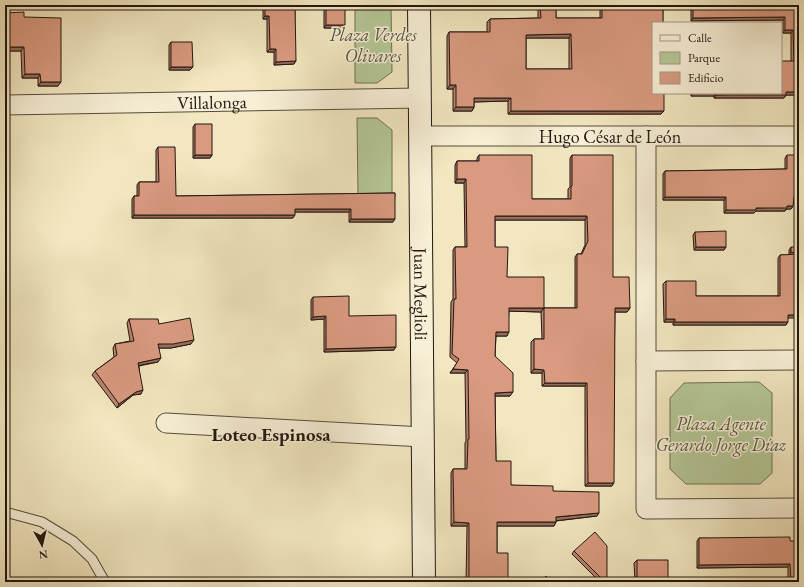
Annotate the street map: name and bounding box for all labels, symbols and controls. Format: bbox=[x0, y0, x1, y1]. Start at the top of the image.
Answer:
legend bbox=[652, 22, 782, 94]
park label: Plaza Verdes Olivares bbox=[329, 23, 418, 67]
text: Calle bbox=[688, 30, 712, 46]
text: Parque bbox=[688, 50, 720, 66]
text: Edificio bbox=[688, 70, 724, 86]
street label: Villalonga bbox=[177, 89, 248, 114]
street label: Hugo César de León bbox=[539, 125, 682, 148]
street label: Juan Meglioli bbox=[410, 245, 433, 341]
park label: Plaza Agente Gerardo Jorge Díaz bbox=[656, 412, 787, 457]
district label: Loteo Espinosa bbox=[211, 422, 331, 447]
north arrow bbox=[22, 525, 62, 565]
text: N bbox=[38, 547, 49, 562]

